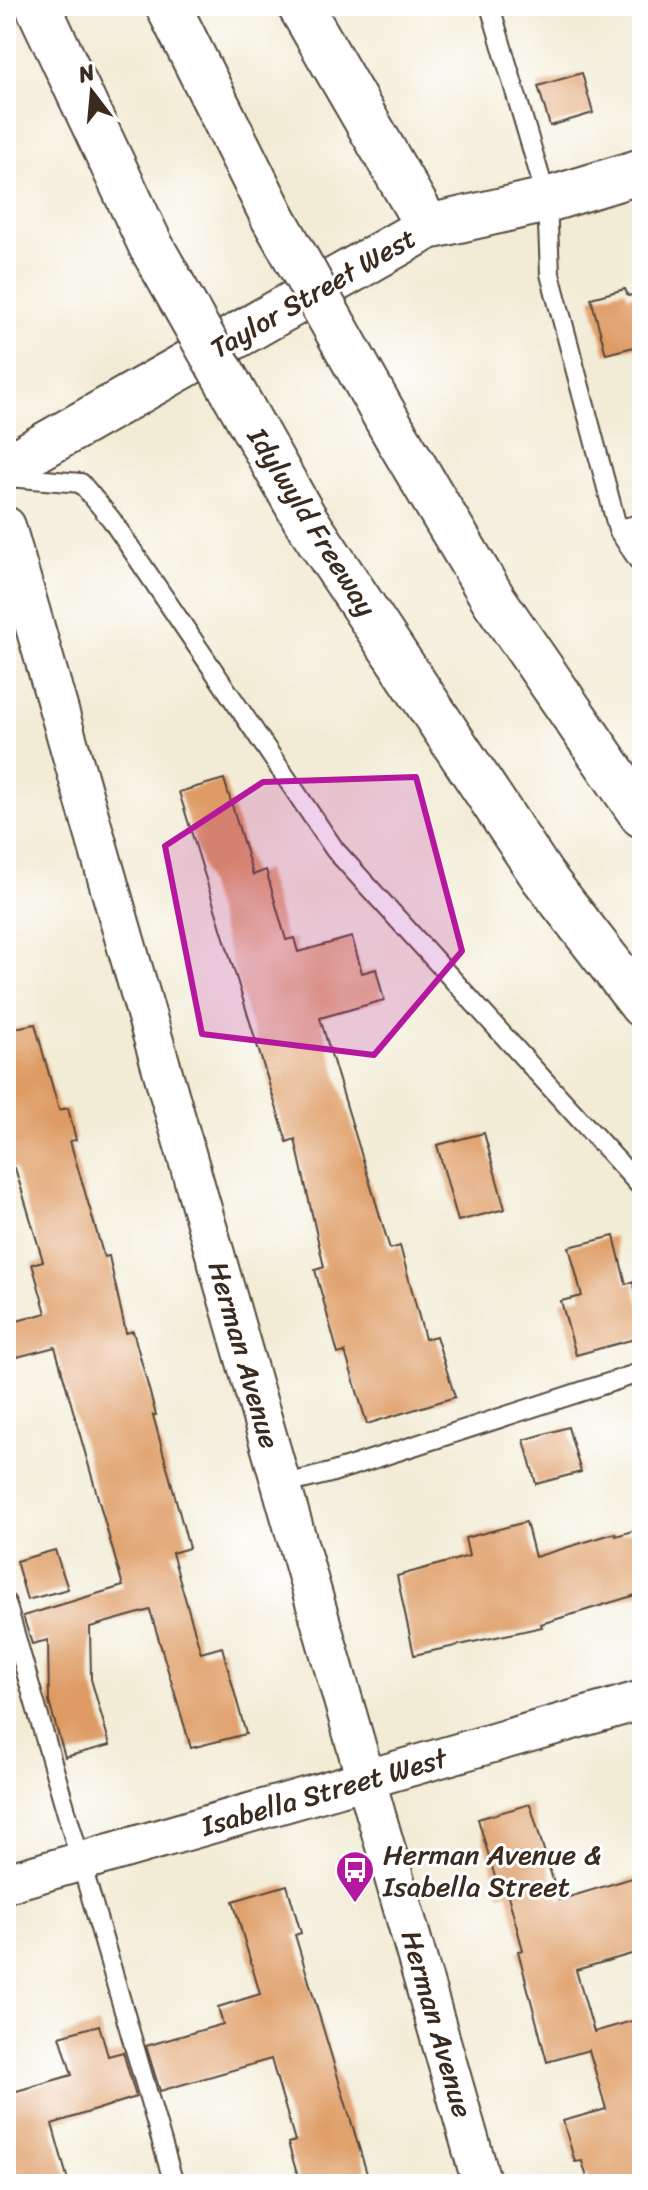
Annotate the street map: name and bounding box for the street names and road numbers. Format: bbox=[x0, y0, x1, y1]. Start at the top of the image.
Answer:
street label: Taylor Street West bbox=[201, 214, 425, 372]
street label: Idylwyld Freeway bbox=[234, 417, 390, 627]
street label: Herman Avenue bbox=[194, 1255, 294, 1455]
street label: Isabella Street West bbox=[194, 1733, 454, 1851]
street label: Herman Avenue bbox=[387, 1924, 487, 2124]

